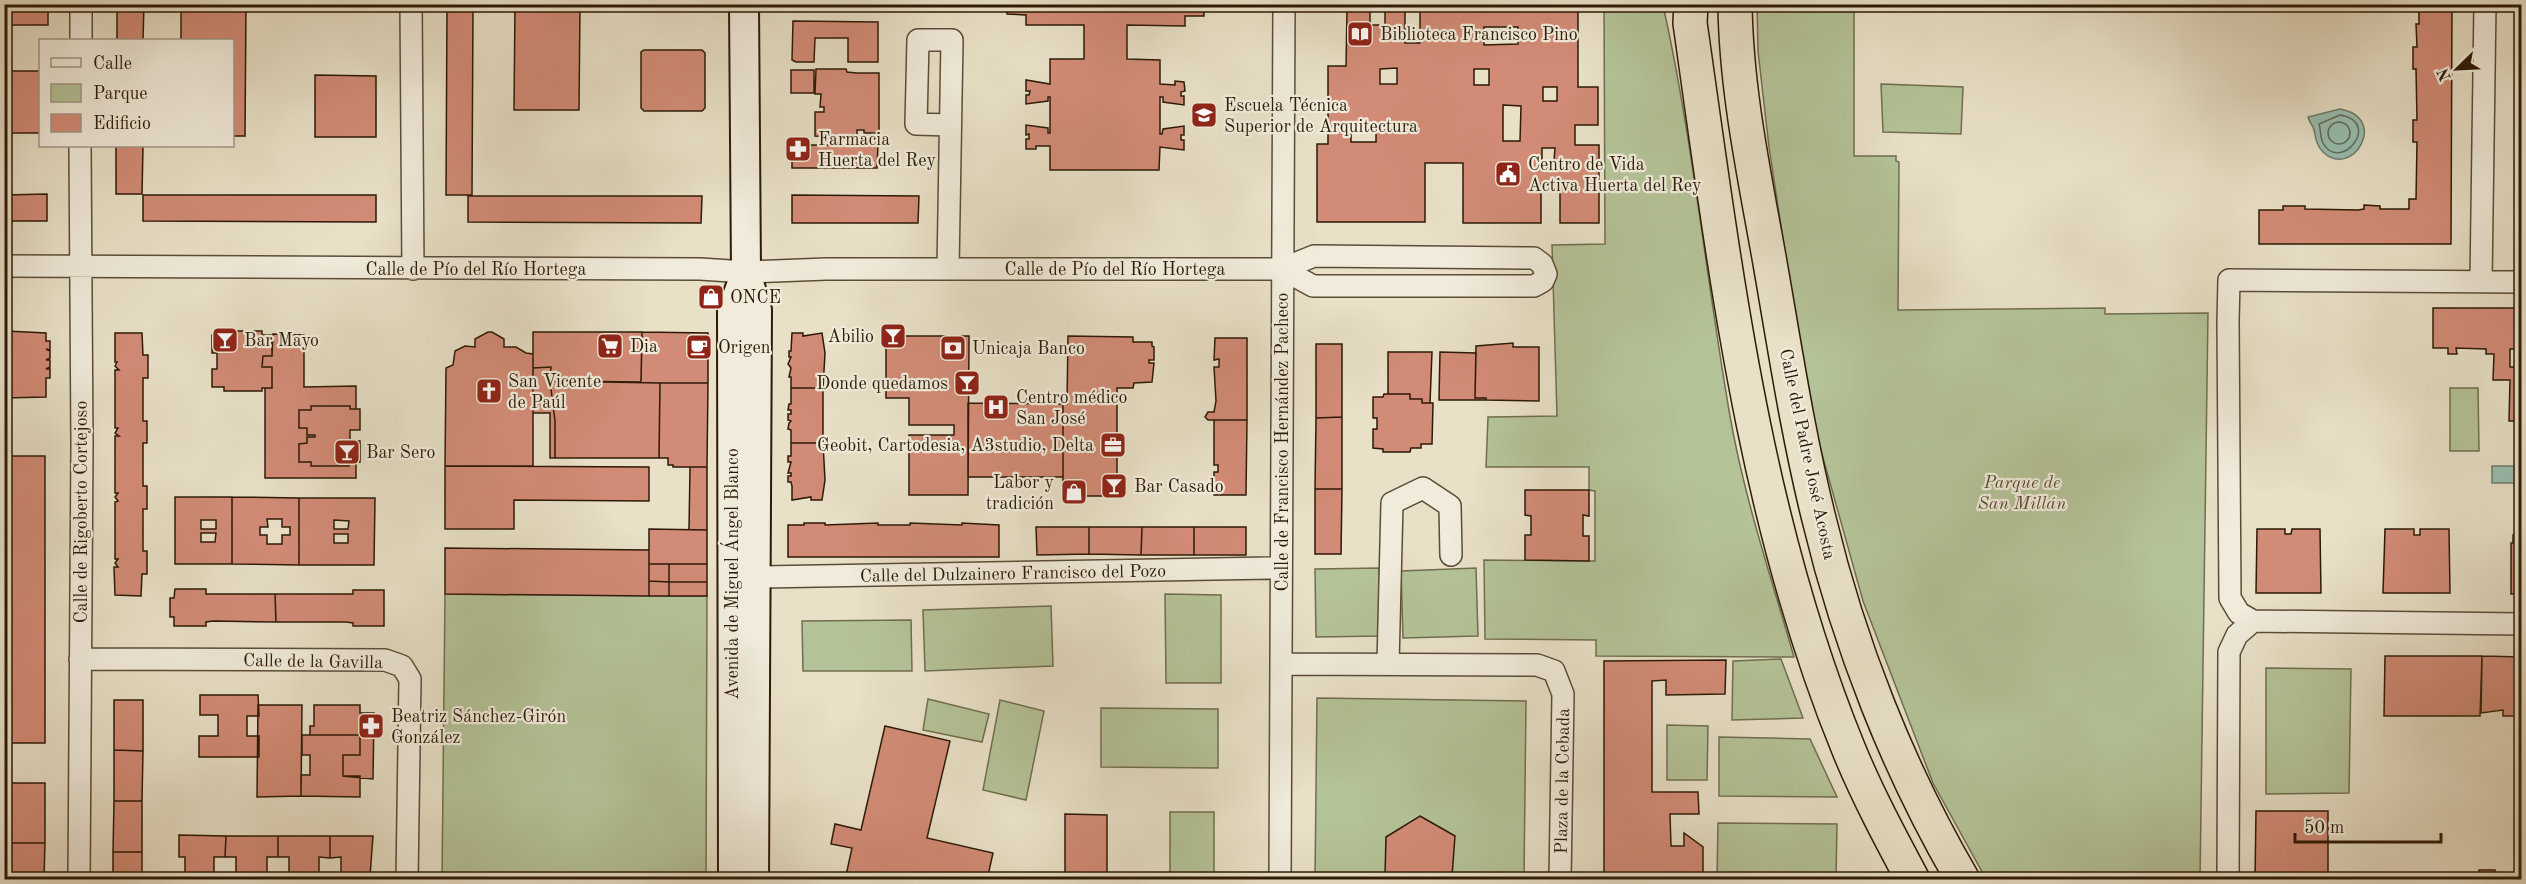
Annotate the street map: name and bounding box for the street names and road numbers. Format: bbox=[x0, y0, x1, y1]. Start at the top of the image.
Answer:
street label: Calle de Pío del Río Hortega bbox=[366, 261, 586, 279]
street label: Calle de Pío del Río Hortega bbox=[1005, 261, 1225, 279]
street label: Calle de Francisco Hernández Pacheco bbox=[1274, 292, 1292, 592]
street label: Calle del Padre José Acosta bbox=[1776, 347, 1838, 561]
street label: Calle de Rigoberto Cortejoso bbox=[73, 401, 91, 623]
street label: Avenida de Miguel Ángel Blanco bbox=[720, 448, 742, 700]
street label: Calle del Dulzainero Francisco del Pozo bbox=[860, 562, 1166, 586]
street label: Calle de la Gavilla bbox=[243, 652, 383, 672]
street label: Plaza de la Cebada bbox=[1553, 708, 1573, 854]

